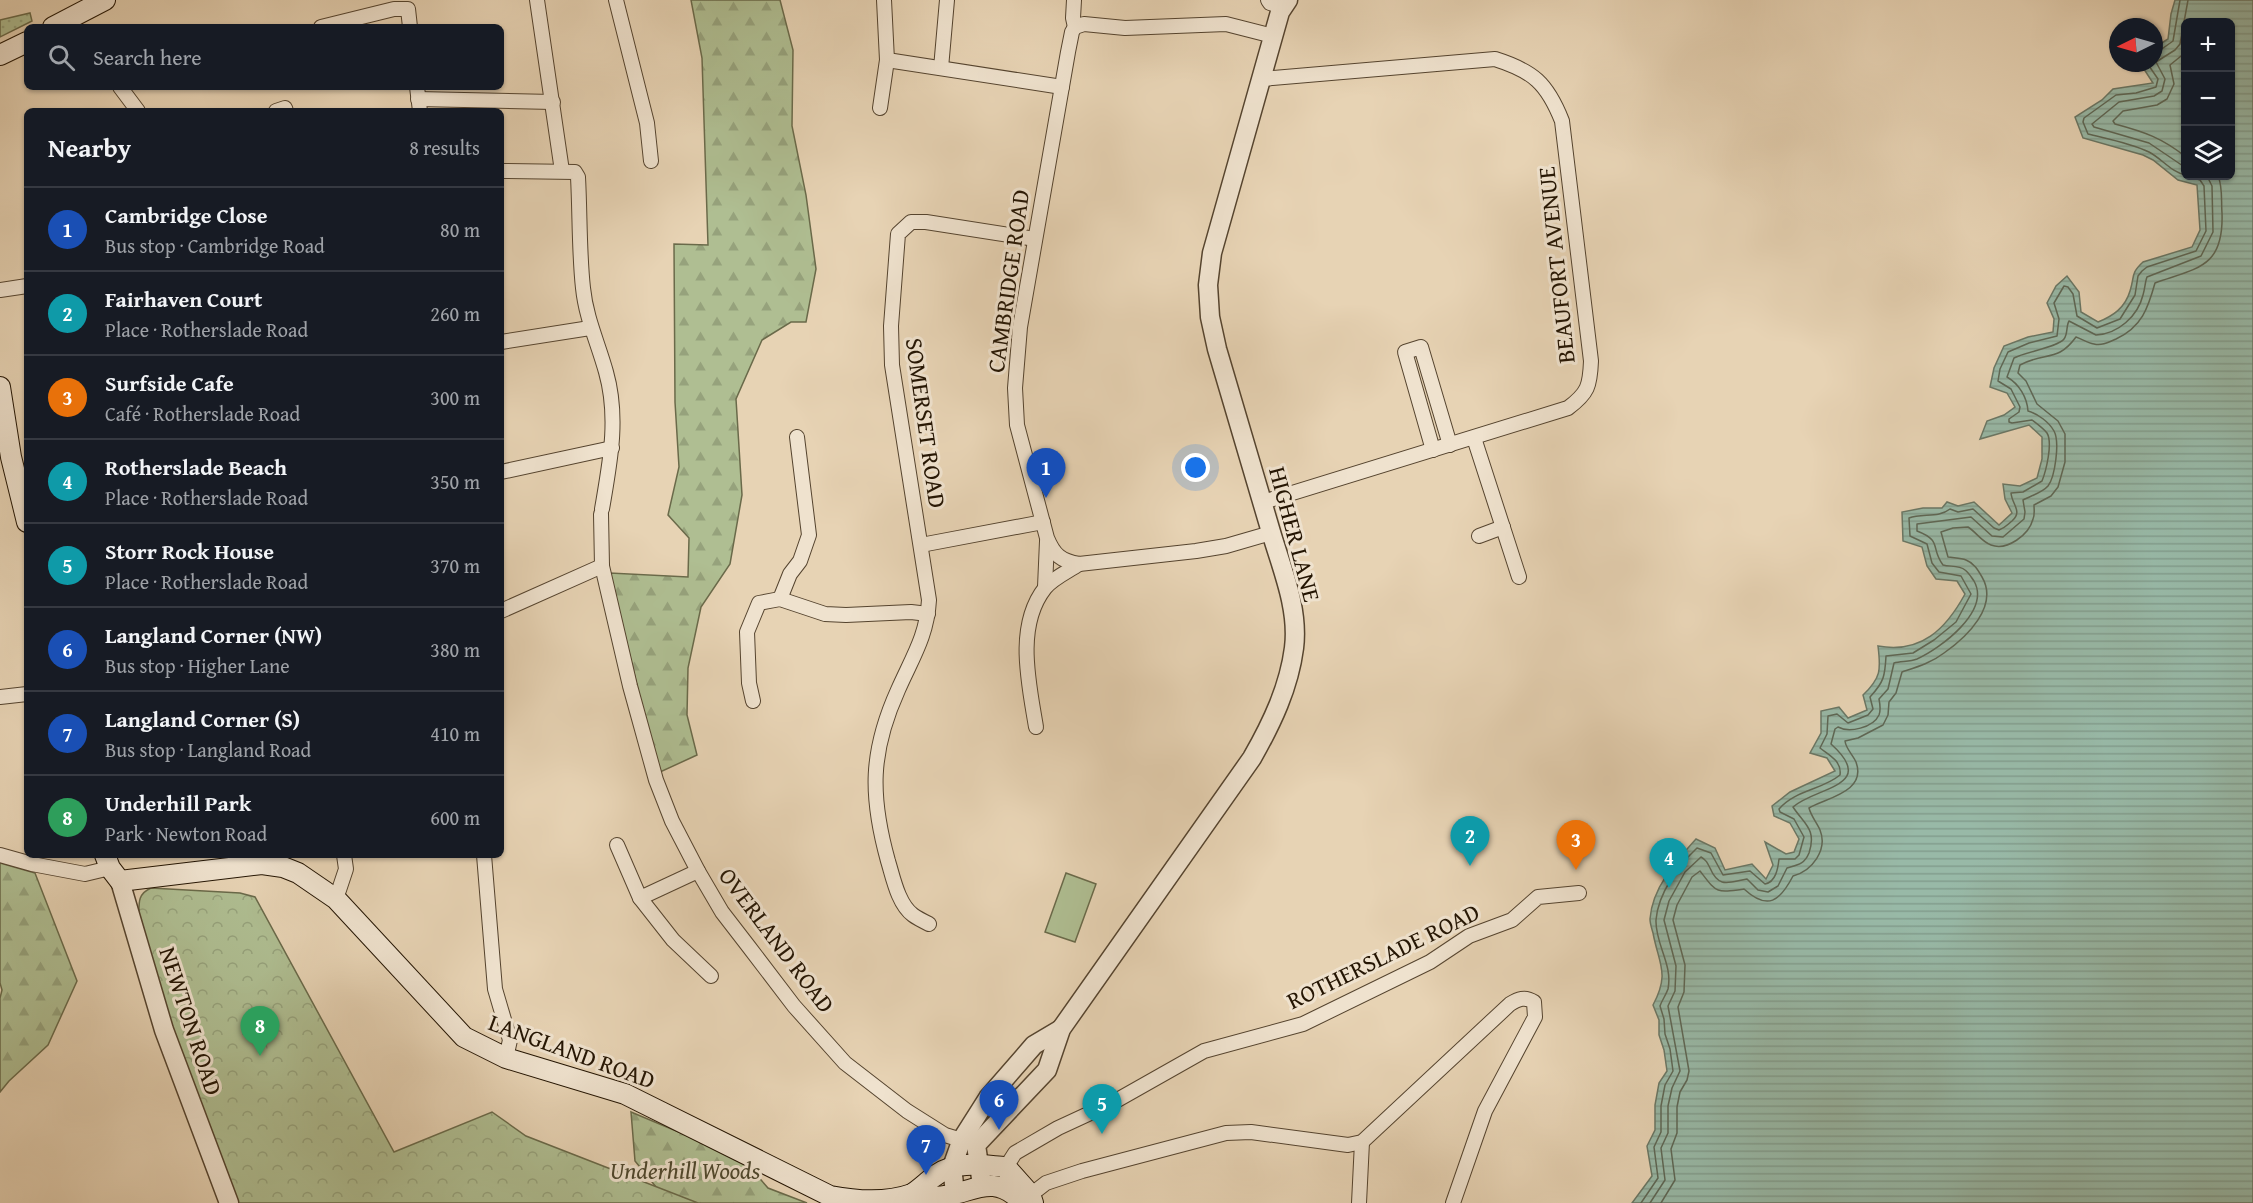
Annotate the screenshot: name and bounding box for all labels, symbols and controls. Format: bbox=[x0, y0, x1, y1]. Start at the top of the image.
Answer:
north arrow bbox=[2109, 18, 2163, 72]
map controls bbox=[2181, 18, 2235, 180]
button: + bbox=[2181, 18, 2235, 72]
search box bbox=[24, 24, 504, 90]
icon: search bbox=[45, 41, 78, 74]
text: Search here bbox=[93, 41, 202, 73]
button: − bbox=[2181, 72, 2235, 126]
button: layers bbox=[2181, 126, 2235, 180]
text: Nearby bbox=[48, 128, 131, 167]
text: 8 results bbox=[409, 133, 480, 162]
street label: BEAUFORT AVENUE bbox=[1528, 165, 1584, 365]
street label: CAMBRIDGE ROAD bbox=[978, 187, 1038, 375]
text: Cambridge Close bbox=[105, 199, 268, 231]
text: 1 bbox=[62, 215, 73, 244]
text: 80 m bbox=[440, 215, 480, 244]
text: Bus stop · Cambridge Road bbox=[105, 231, 325, 260]
text: Fairhaven Court bbox=[105, 283, 262, 315]
text: 2 bbox=[62, 299, 73, 328]
text: 260 m bbox=[430, 299, 480, 328]
text: Place · Rotherslade Road bbox=[105, 315, 308, 344]
street label: SOMERSET ROAD bbox=[897, 336, 955, 510]
text: Surfside Cafe bbox=[105, 367, 234, 399]
text: 3 bbox=[62, 383, 73, 412]
text: 300 m bbox=[430, 383, 480, 412]
text: Café · Rotherslade Road bbox=[105, 399, 300, 428]
pin: 1 bbox=[1026, 448, 1066, 498]
text: Rotherslade Beach bbox=[105, 451, 287, 483]
your location bbox=[1181, 453, 1210, 482]
street label: HIGHER LANE bbox=[1260, 462, 1330, 606]
text: 4 bbox=[62, 467, 73, 496]
text: 350 m bbox=[430, 467, 480, 496]
text: Place · Rotherslade Road bbox=[105, 483, 308, 512]
text: Storr Rock House bbox=[105, 535, 274, 567]
text: 5 bbox=[62, 551, 73, 580]
text: 370 m bbox=[430, 551, 480, 580]
text: Place · Rotherslade Road bbox=[105, 567, 308, 596]
text: Langland Corner (NW) bbox=[105, 619, 322, 651]
text: 6 bbox=[62, 635, 73, 664]
text: 380 m bbox=[430, 635, 480, 664]
text: Bus stop · Higher Lane bbox=[105, 651, 290, 680]
text: Langland Corner (S) bbox=[105, 703, 300, 735]
text: 7 bbox=[62, 719, 73, 748]
text: 410 m bbox=[430, 719, 480, 748]
text: Bus stop · Langland Road bbox=[105, 735, 311, 764]
text: Underhill Park bbox=[105, 787, 251, 819]
text: 8 bbox=[62, 803, 73, 832]
text: 600 m bbox=[430, 803, 480, 832]
pin: 2 bbox=[1450, 816, 1490, 866]
text: Park · Newton Road bbox=[105, 819, 267, 848]
pin: 3 bbox=[1556, 820, 1596, 870]
pin: 4 bbox=[1650, 838, 1688, 888]
street label: OVERLAND ROAD bbox=[711, 860, 843, 1020]
street label: ROTHERSLADE ROAD bbox=[1281, 894, 1485, 1018]
street label: NEWTON ROAD bbox=[151, 942, 231, 1100]
street label: LANGLAND ROAD bbox=[484, 1005, 660, 1097]
pin: 8 bbox=[240, 1006, 280, 1056]
pin: 6 bbox=[980, 1080, 1018, 1130]
pin: 5 bbox=[1082, 1084, 1122, 1134]
pin: 7 bbox=[906, 1126, 946, 1175]
park label: Underhill Woods bbox=[610, 1153, 761, 1188]

